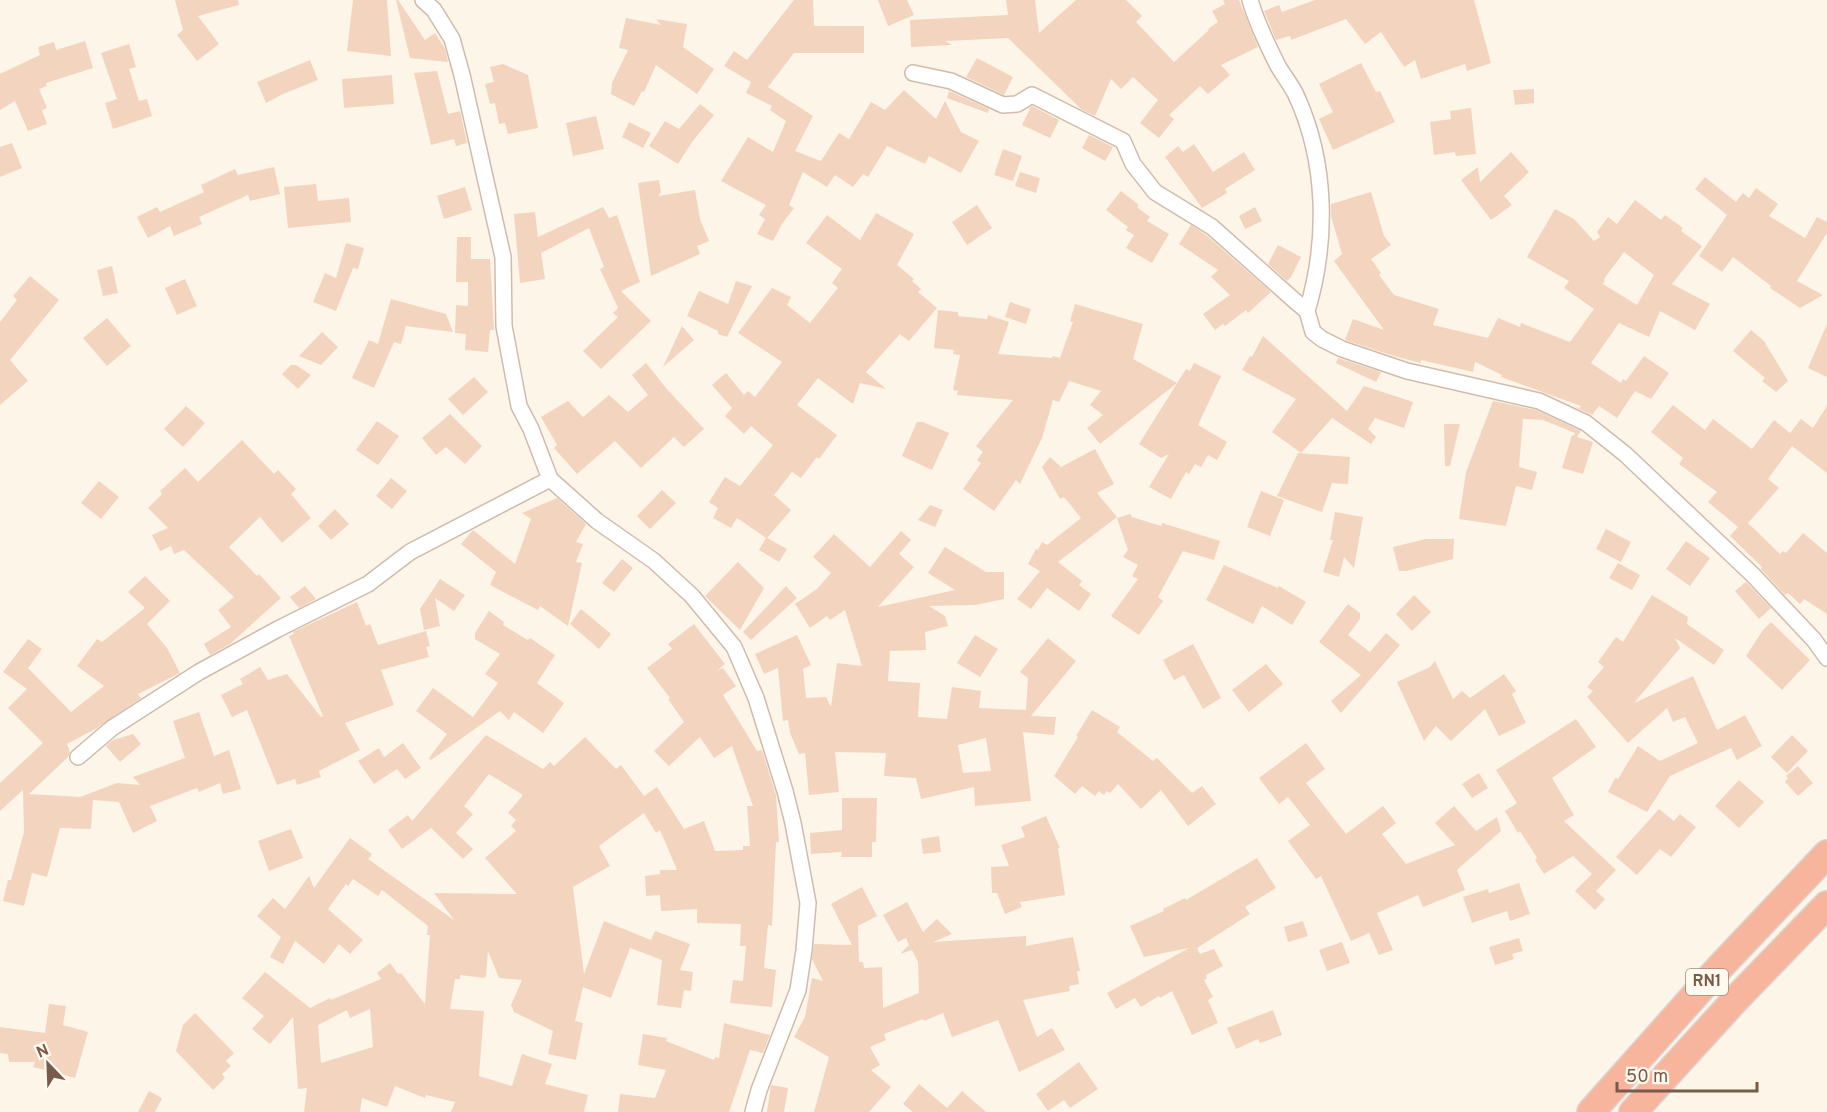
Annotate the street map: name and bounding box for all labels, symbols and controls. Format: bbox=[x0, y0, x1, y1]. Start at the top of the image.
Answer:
road number: RN1 bbox=[1686, 969, 1728, 995]
north arrow bbox=[18, 1034, 78, 1094]
text: N bbox=[34, 1041, 52, 1063]
scale bar bbox=[1617, 1055, 1756, 1093]
text: 50 m bbox=[1626, 1066, 1668, 1089]

